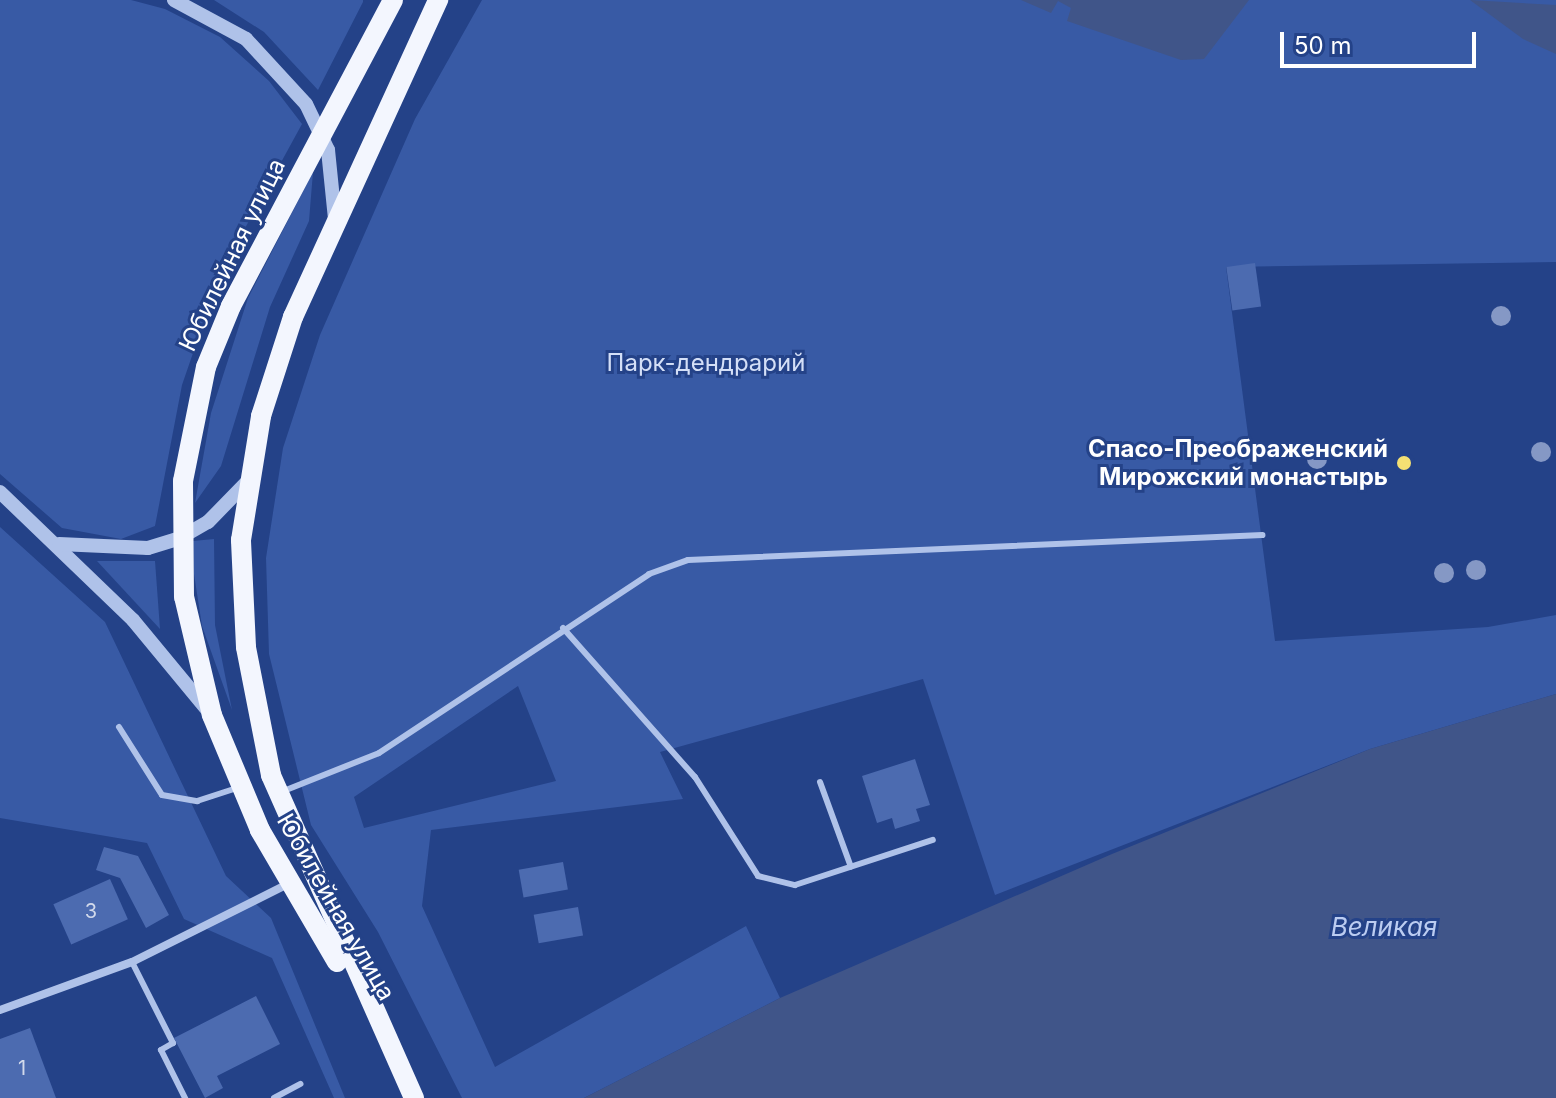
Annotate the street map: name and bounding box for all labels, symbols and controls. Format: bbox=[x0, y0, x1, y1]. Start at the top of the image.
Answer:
scale bar bbox=[1284, 16, 1480, 66]
text: 50 m bbox=[1294, 31, 1352, 60]
street label: Юбилейная улица bbox=[173, 154, 291, 356]
park label: Парк-дендрарий bbox=[607, 349, 805, 377]
place label: Спасо-Преображенский Мирожский монастырь bbox=[1088, 435, 1388, 491]
marker: Спасо-Преображенский Мирожский монастырь bbox=[1395, 454, 1413, 472]
street label: Юбилейная улица bbox=[271, 809, 401, 1005]
house number: 3 bbox=[85, 899, 97, 923]
water label: Великая bbox=[1331, 911, 1437, 943]
house number: 1 bbox=[18, 1056, 26, 1080]

